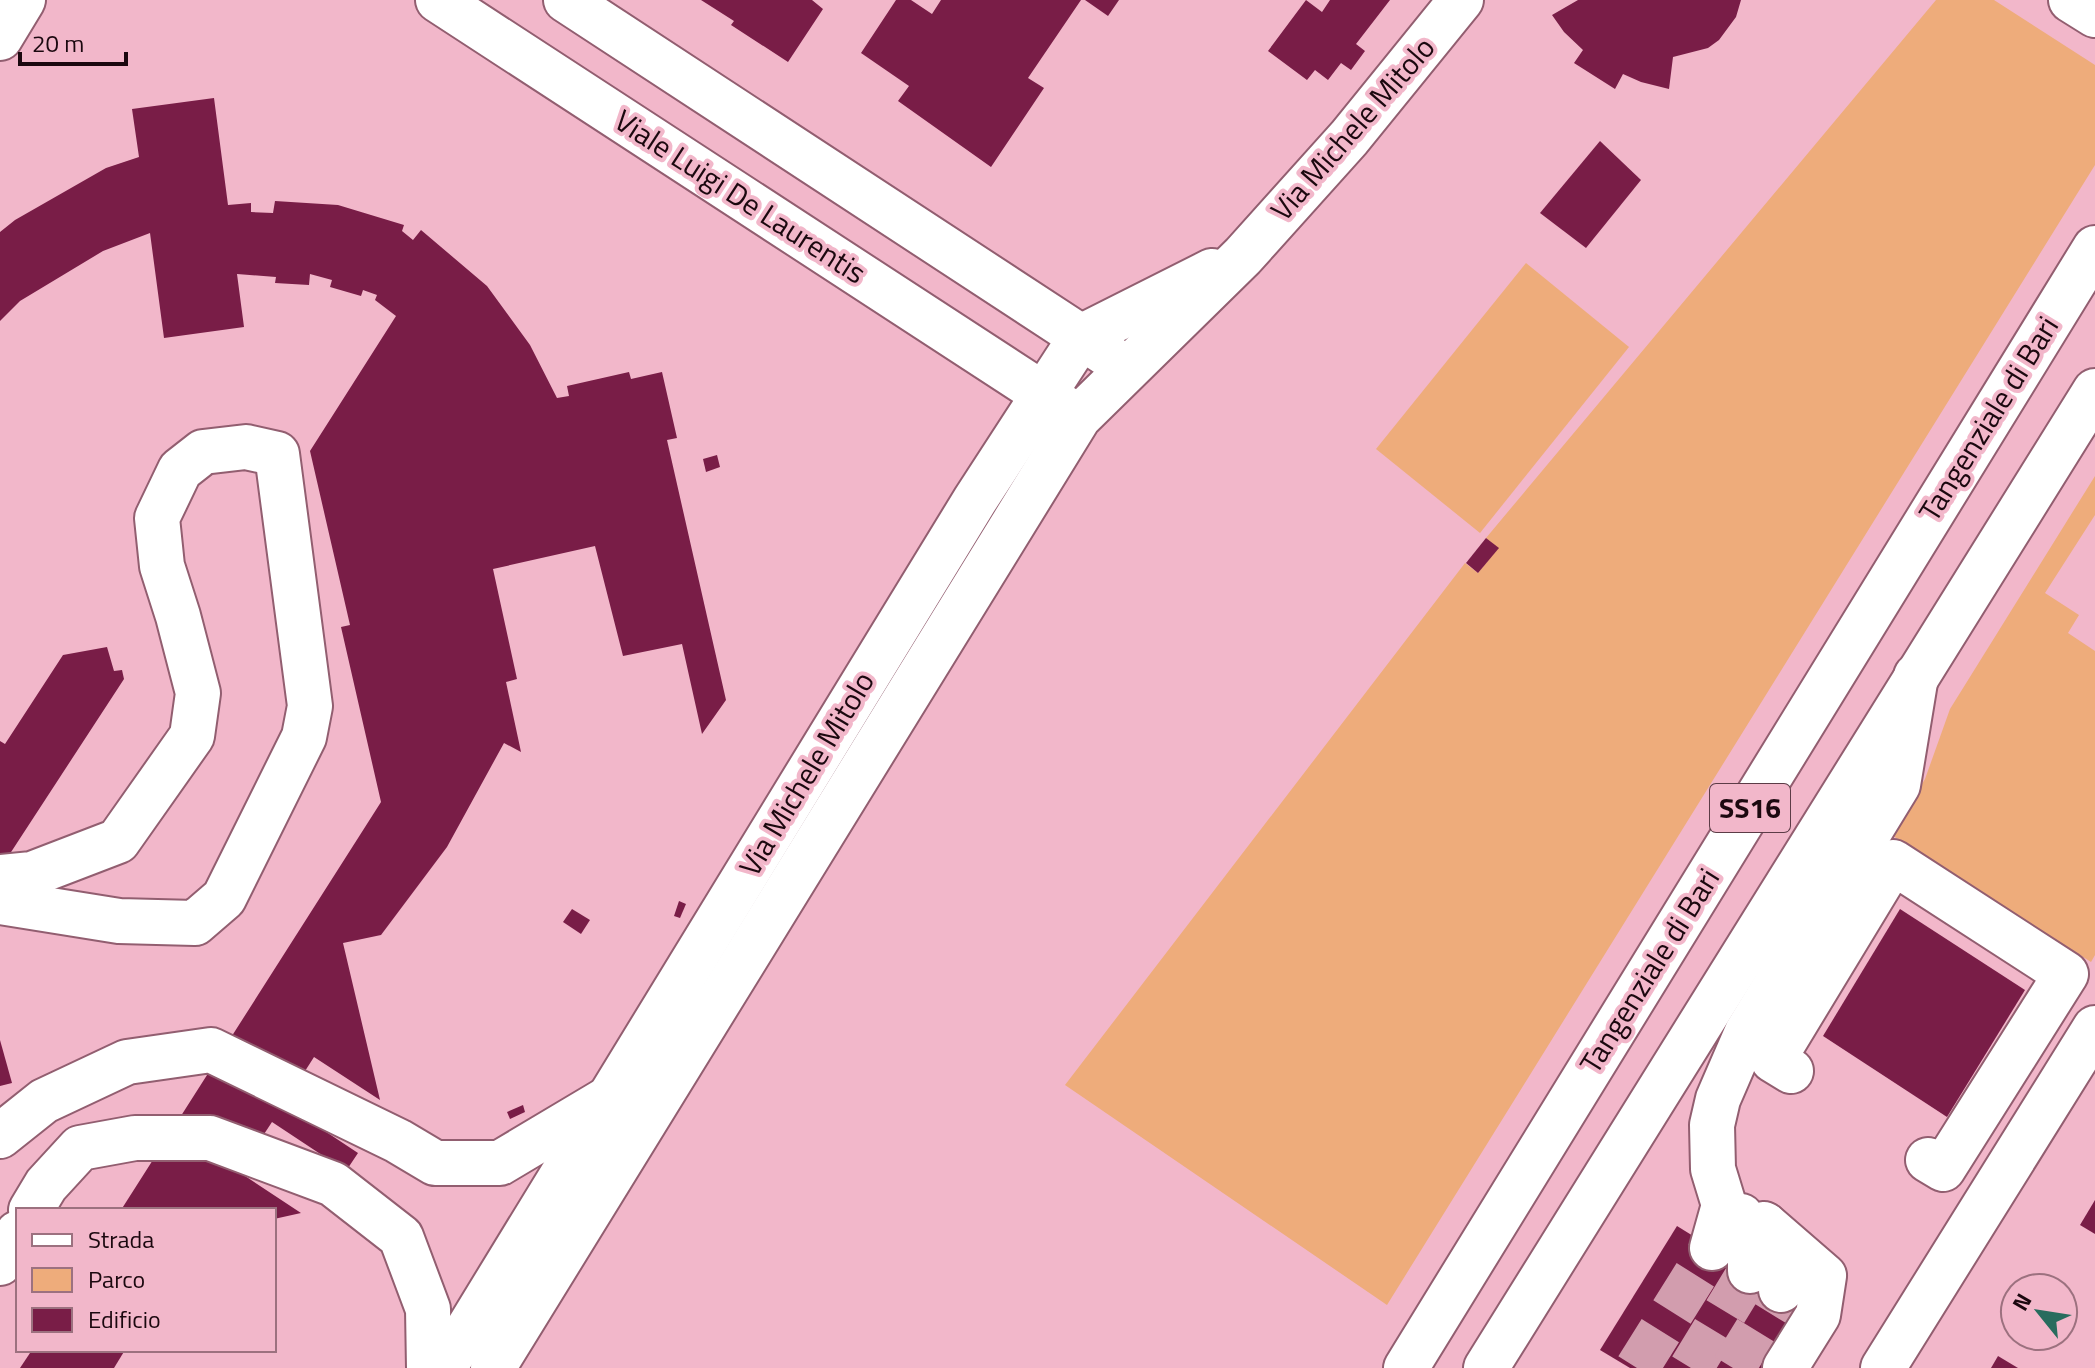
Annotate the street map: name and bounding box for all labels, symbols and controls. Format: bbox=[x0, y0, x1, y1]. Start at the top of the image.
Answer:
scale bar bbox=[20, 16, 126, 66]
text: 20 m bbox=[32, 25, 84, 61]
street label: Via Michele Mitolo bbox=[1259, 26, 1446, 231]
street label: Viale Luigi De Laurentis bbox=[606, 97, 875, 295]
street label: Tangenziale di Bari bbox=[1907, 307, 2070, 530]
street label: Via Michele Mitolo bbox=[727, 662, 885, 884]
road number: SS16 bbox=[1710, 784, 1790, 832]
street label: Tangenziale di Bari bbox=[1568, 859, 1731, 1082]
legend bbox=[16, 1208, 276, 1352]
text: Strada bbox=[88, 1221, 154, 1257]
text: Parco bbox=[88, 1261, 145, 1297]
north arrow bbox=[1999, 1272, 2079, 1352]
text: N bbox=[2003, 1287, 2040, 1317]
text: Edificio bbox=[88, 1301, 161, 1337]

